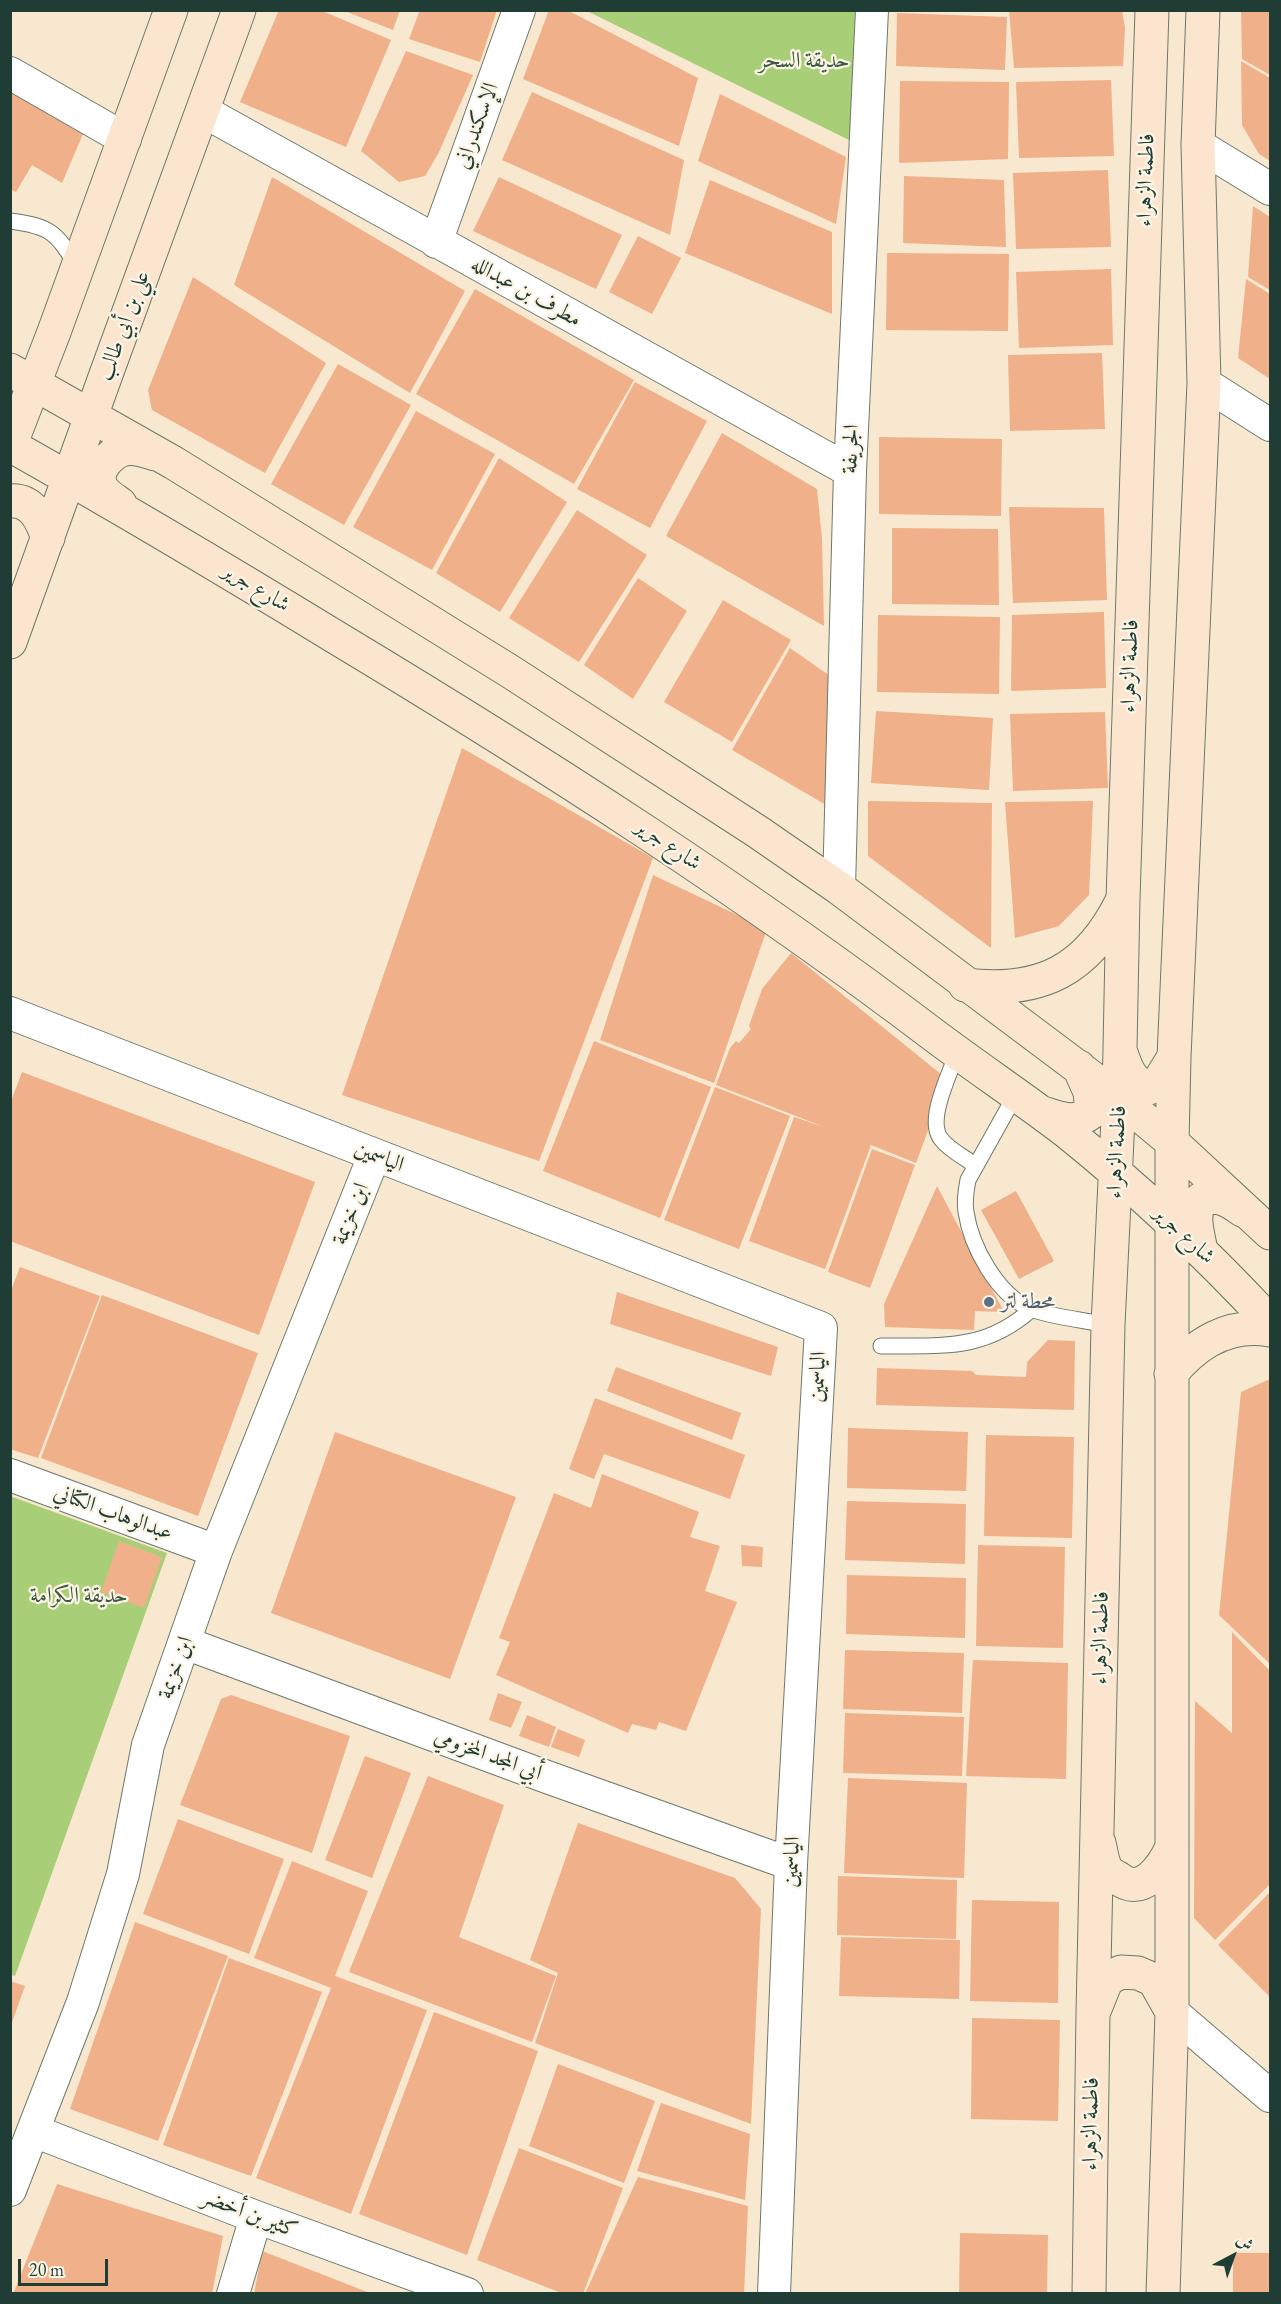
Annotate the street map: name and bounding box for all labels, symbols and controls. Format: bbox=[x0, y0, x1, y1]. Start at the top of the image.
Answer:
park label: حديقة السحر bbox=[758, 48, 850, 74]
street label: الإسكندراني bbox=[449, 79, 505, 173]
street label: فاطمة الزهراء bbox=[1131, 133, 1161, 227]
street label: مطرف بن عبدالله bbox=[466, 251, 586, 333]
street label: علي بن أبي طالب bbox=[92, 267, 156, 385]
street label: الجريفة bbox=[837, 424, 865, 474]
street label: شارع جرير bbox=[217, 558, 295, 618]
street label: فاطمة الزهراء bbox=[1115, 619, 1145, 713]
street label: شارع جرير bbox=[630, 813, 706, 877]
street label: فاطمة الزهراء bbox=[1101, 1105, 1133, 1199]
street label: الياسمين bbox=[350, 1136, 408, 1178]
street label: ابن خزيمة bbox=[327, 1179, 375, 1249]
street label: شارع جرير bbox=[1148, 1200, 1220, 1270]
place label: محطة لتر bbox=[1001, 1289, 1055, 1315]
marker: محطة لتر bbox=[982, 1295, 996, 1309]
street label: الياسمين bbox=[803, 1351, 833, 1403]
street label: عبدالوهاب الكتاني bbox=[50, 1479, 176, 1547]
park label: حديقة الكرامة bbox=[30, 1583, 128, 1609]
street label: فاطمة الزهراء bbox=[1087, 1591, 1115, 1685]
street label: ابن خزيمة bbox=[153, 1633, 199, 1703]
street label: أبي المجد المخزومي bbox=[430, 1723, 546, 1787]
street label: الياسمين bbox=[777, 1836, 807, 1888]
street label: فاطمة الزهراء bbox=[1077, 2077, 1105, 2171]
street label: كثير بن أخضر bbox=[199, 2184, 301, 2244]
north arrow bbox=[1203, 2226, 1263, 2286]
text: ش bbox=[1232, 2229, 1258, 2255]
scale bar bbox=[21, 2247, 111, 2285]
text: 20 m bbox=[29, 2258, 64, 2281]

